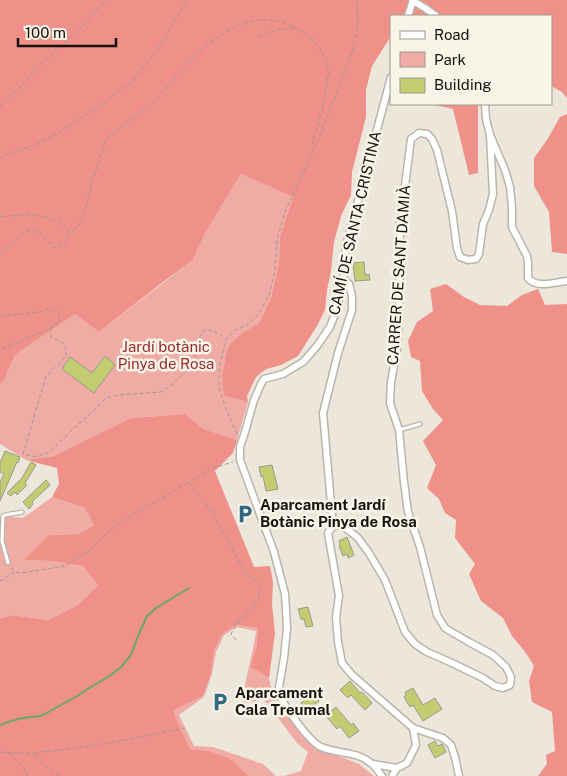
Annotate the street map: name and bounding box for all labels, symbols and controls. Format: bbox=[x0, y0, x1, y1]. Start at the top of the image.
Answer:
scale bar bbox=[18, 15, 115, 47]
legend bbox=[390, 15, 552, 105]
text: 100 m bbox=[25, 24, 66, 41]
text: Road bbox=[434, 26, 470, 43]
text: Park bbox=[434, 51, 466, 68]
text: Building bbox=[434, 76, 492, 93]
street label: CAMÍ DE SANTA CRISTINA bbox=[325, 129, 384, 317]
street label: CARRER DE SANT DAMIÀ bbox=[384, 184, 413, 366]
park label: Jardí botànic Pinya de Rosa bbox=[118, 338, 214, 372]
place label: Aparcament Jardí Botànic Pinya de Rosa bbox=[260, 496, 417, 530]
parking icon: Aparcament Jardí Botànic Pinya de Rosa bbox=[234, 503, 256, 525]
place label: Aparcament Cala Treumal bbox=[235, 684, 330, 718]
parking icon: Aparcament Cala Treumal bbox=[209, 691, 231, 713]

